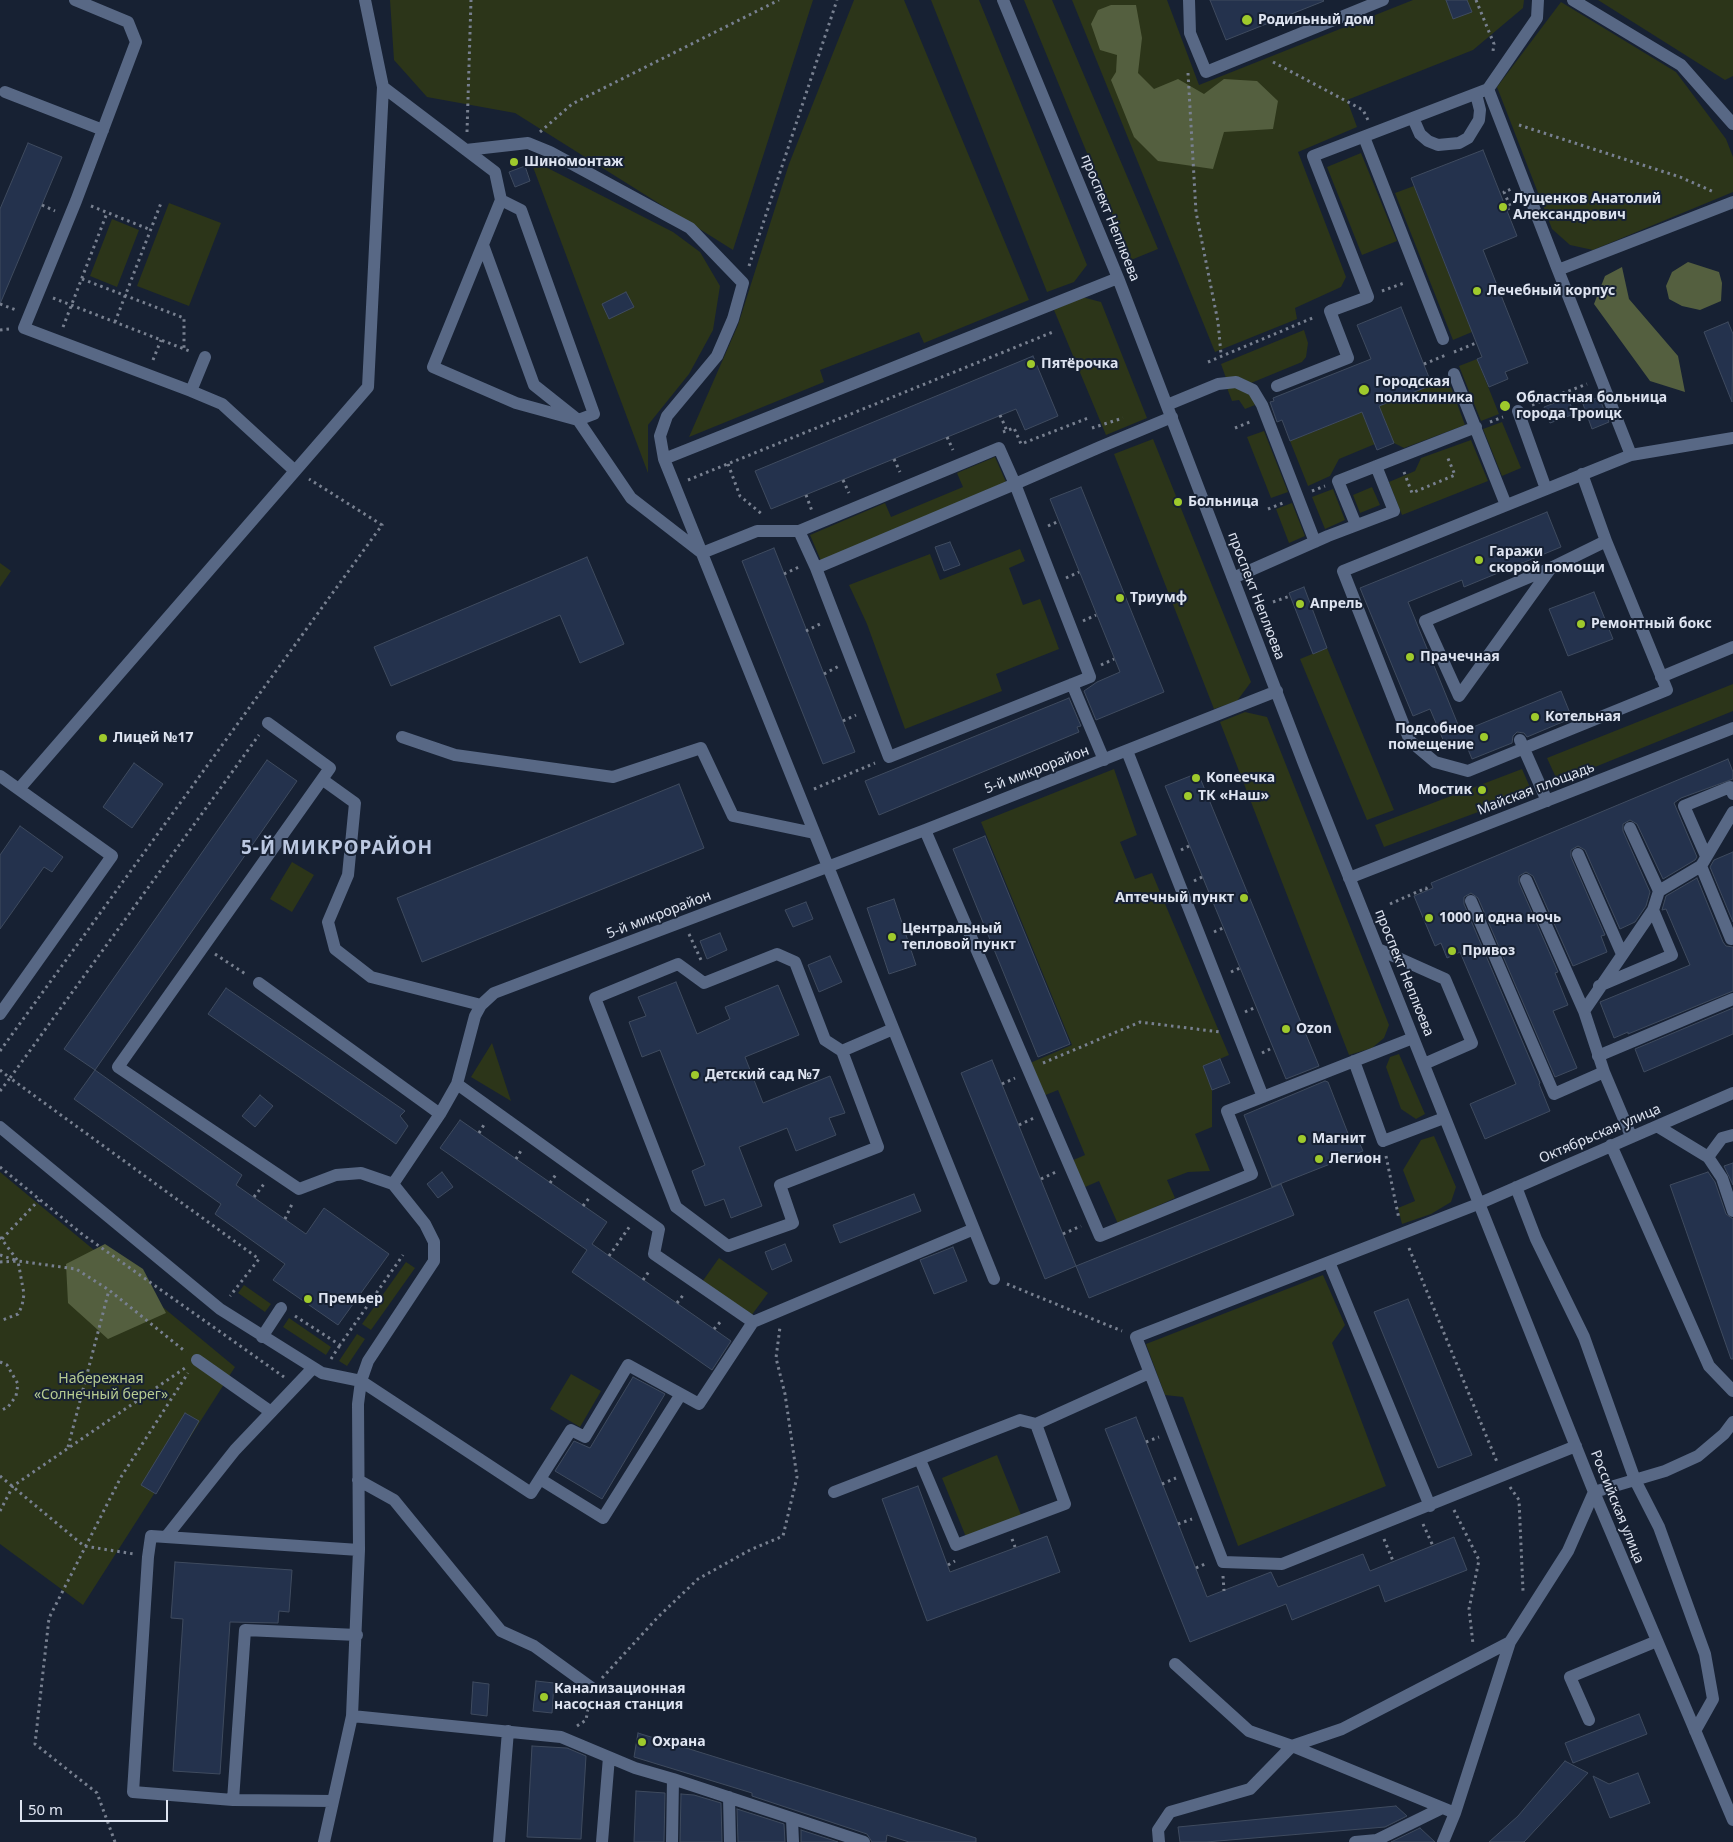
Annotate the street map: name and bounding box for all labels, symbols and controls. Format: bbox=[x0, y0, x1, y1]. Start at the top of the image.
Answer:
place label: Родильный дом bbox=[1258, 12, 1374, 28]
marker: Родильный дом bbox=[1240, 13, 1254, 27]
street label: проспект Неплюева bbox=[1077, 152, 1143, 284]
place label: Шиномонтаж bbox=[524, 154, 623, 170]
marker: Шиномонтаж bbox=[508, 156, 520, 168]
place label: Лущенков Анатолий Александрович bbox=[1513, 191, 1661, 223]
marker: Лущенков Анатолий Александрович bbox=[1497, 201, 1509, 213]
place label: Лечебный корпус bbox=[1487, 283, 1615, 299]
marker: Лечебный корпус bbox=[1471, 285, 1483, 297]
place label: Пятёрочка bbox=[1041, 356, 1118, 372]
marker: Пятёрочка bbox=[1025, 358, 1037, 370]
place label: Городская поликлиника bbox=[1375, 374, 1473, 407]
marker: Городская поликлиника bbox=[1357, 383, 1371, 397]
place label: Областная больница города Троицк bbox=[1516, 390, 1667, 422]
marker: Областная больница города Троицк bbox=[1498, 399, 1512, 413]
place label: Больница bbox=[1188, 494, 1259, 510]
marker: Больница bbox=[1172, 496, 1184, 508]
street label: проспект Неплюева bbox=[1224, 530, 1288, 662]
place label: Гаражи скорой помощи bbox=[1489, 544, 1605, 576]
marker: Гаражи скорой помощи bbox=[1473, 554, 1485, 566]
place label: Триумф bbox=[1130, 590, 1187, 606]
marker: Триумф bbox=[1114, 592, 1126, 604]
place label: Апрель bbox=[1310, 596, 1363, 612]
marker: Апрель bbox=[1294, 598, 1306, 610]
place label: Ремонтный бокс bbox=[1591, 616, 1712, 632]
marker: Ремонтный бокс bbox=[1575, 618, 1587, 630]
place label: Прачечная bbox=[1420, 649, 1500, 665]
marker: Прачечная bbox=[1404, 651, 1416, 663]
place label: Котельная bbox=[1545, 709, 1621, 725]
marker: Котельная bbox=[1529, 711, 1541, 723]
place label: Подсобное помещение bbox=[1388, 721, 1474, 754]
place label: Лицей №17 bbox=[113, 730, 193, 746]
marker: Подсобное помещение bbox=[1478, 731, 1490, 743]
marker: Лицей №17 bbox=[97, 732, 109, 744]
street label: 5-й микрорайон bbox=[982, 742, 1092, 798]
street label: Майская площадь bbox=[1475, 759, 1597, 819]
place label: Копеечка bbox=[1206, 770, 1275, 786]
marker: Копеечка bbox=[1190, 772, 1202, 784]
place label: Мостик bbox=[1418, 782, 1472, 798]
marker: Мостик bbox=[1476, 784, 1488, 796]
place label: ТК «Наш» bbox=[1198, 788, 1269, 804]
marker: ТК «Наш» bbox=[1182, 790, 1194, 802]
district label: 5-Й МИКРОРАЙОН bbox=[239, 838, 435, 860]
street label: 5-й микрорайон bbox=[604, 887, 714, 943]
place label: Аптечный пункт bbox=[1115, 890, 1234, 906]
marker: Аптечный пункт bbox=[1238, 892, 1250, 904]
street label: проспект Неплюева bbox=[1371, 907, 1437, 1039]
place label: 1000 и одна ночь bbox=[1439, 910, 1561, 926]
marker: 1000 и одна ночь bbox=[1423, 912, 1435, 924]
place label: Центральный тепловой пункт bbox=[902, 921, 1016, 954]
marker: Центральный тепловой пункт bbox=[886, 931, 898, 943]
place label: Привоз bbox=[1462, 943, 1515, 959]
marker: Привоз bbox=[1446, 945, 1458, 957]
place label: Ozon bbox=[1296, 1021, 1332, 1037]
marker: Ozon bbox=[1280, 1023, 1292, 1035]
place label: Детский сад №7 bbox=[705, 1067, 820, 1083]
marker: Детский сад №7 bbox=[689, 1069, 701, 1081]
street label: Октябрьская улица bbox=[1537, 1101, 1663, 1167]
place label: Магнит bbox=[1312, 1131, 1366, 1147]
marker: Магнит bbox=[1296, 1133, 1308, 1145]
place label: Легион bbox=[1329, 1151, 1381, 1167]
marker: Легион bbox=[1313, 1153, 1325, 1165]
place label: Премьер bbox=[318, 1291, 383, 1307]
marker: Премьер bbox=[302, 1293, 314, 1305]
park label: Набережная «Солнечный берег» bbox=[34, 1371, 168, 1404]
street label: Российская улица bbox=[1587, 1448, 1647, 1566]
place label: Канализационная насосная станция bbox=[554, 1681, 686, 1714]
marker: Канализационная насосная станция bbox=[538, 1691, 550, 1703]
place label: Охрана bbox=[652, 1734, 706, 1750]
marker: Охрана bbox=[636, 1736, 648, 1748]
scale bar bbox=[22, 1790, 170, 1822]
text: 50 m bbox=[28, 1799, 63, 1819]

